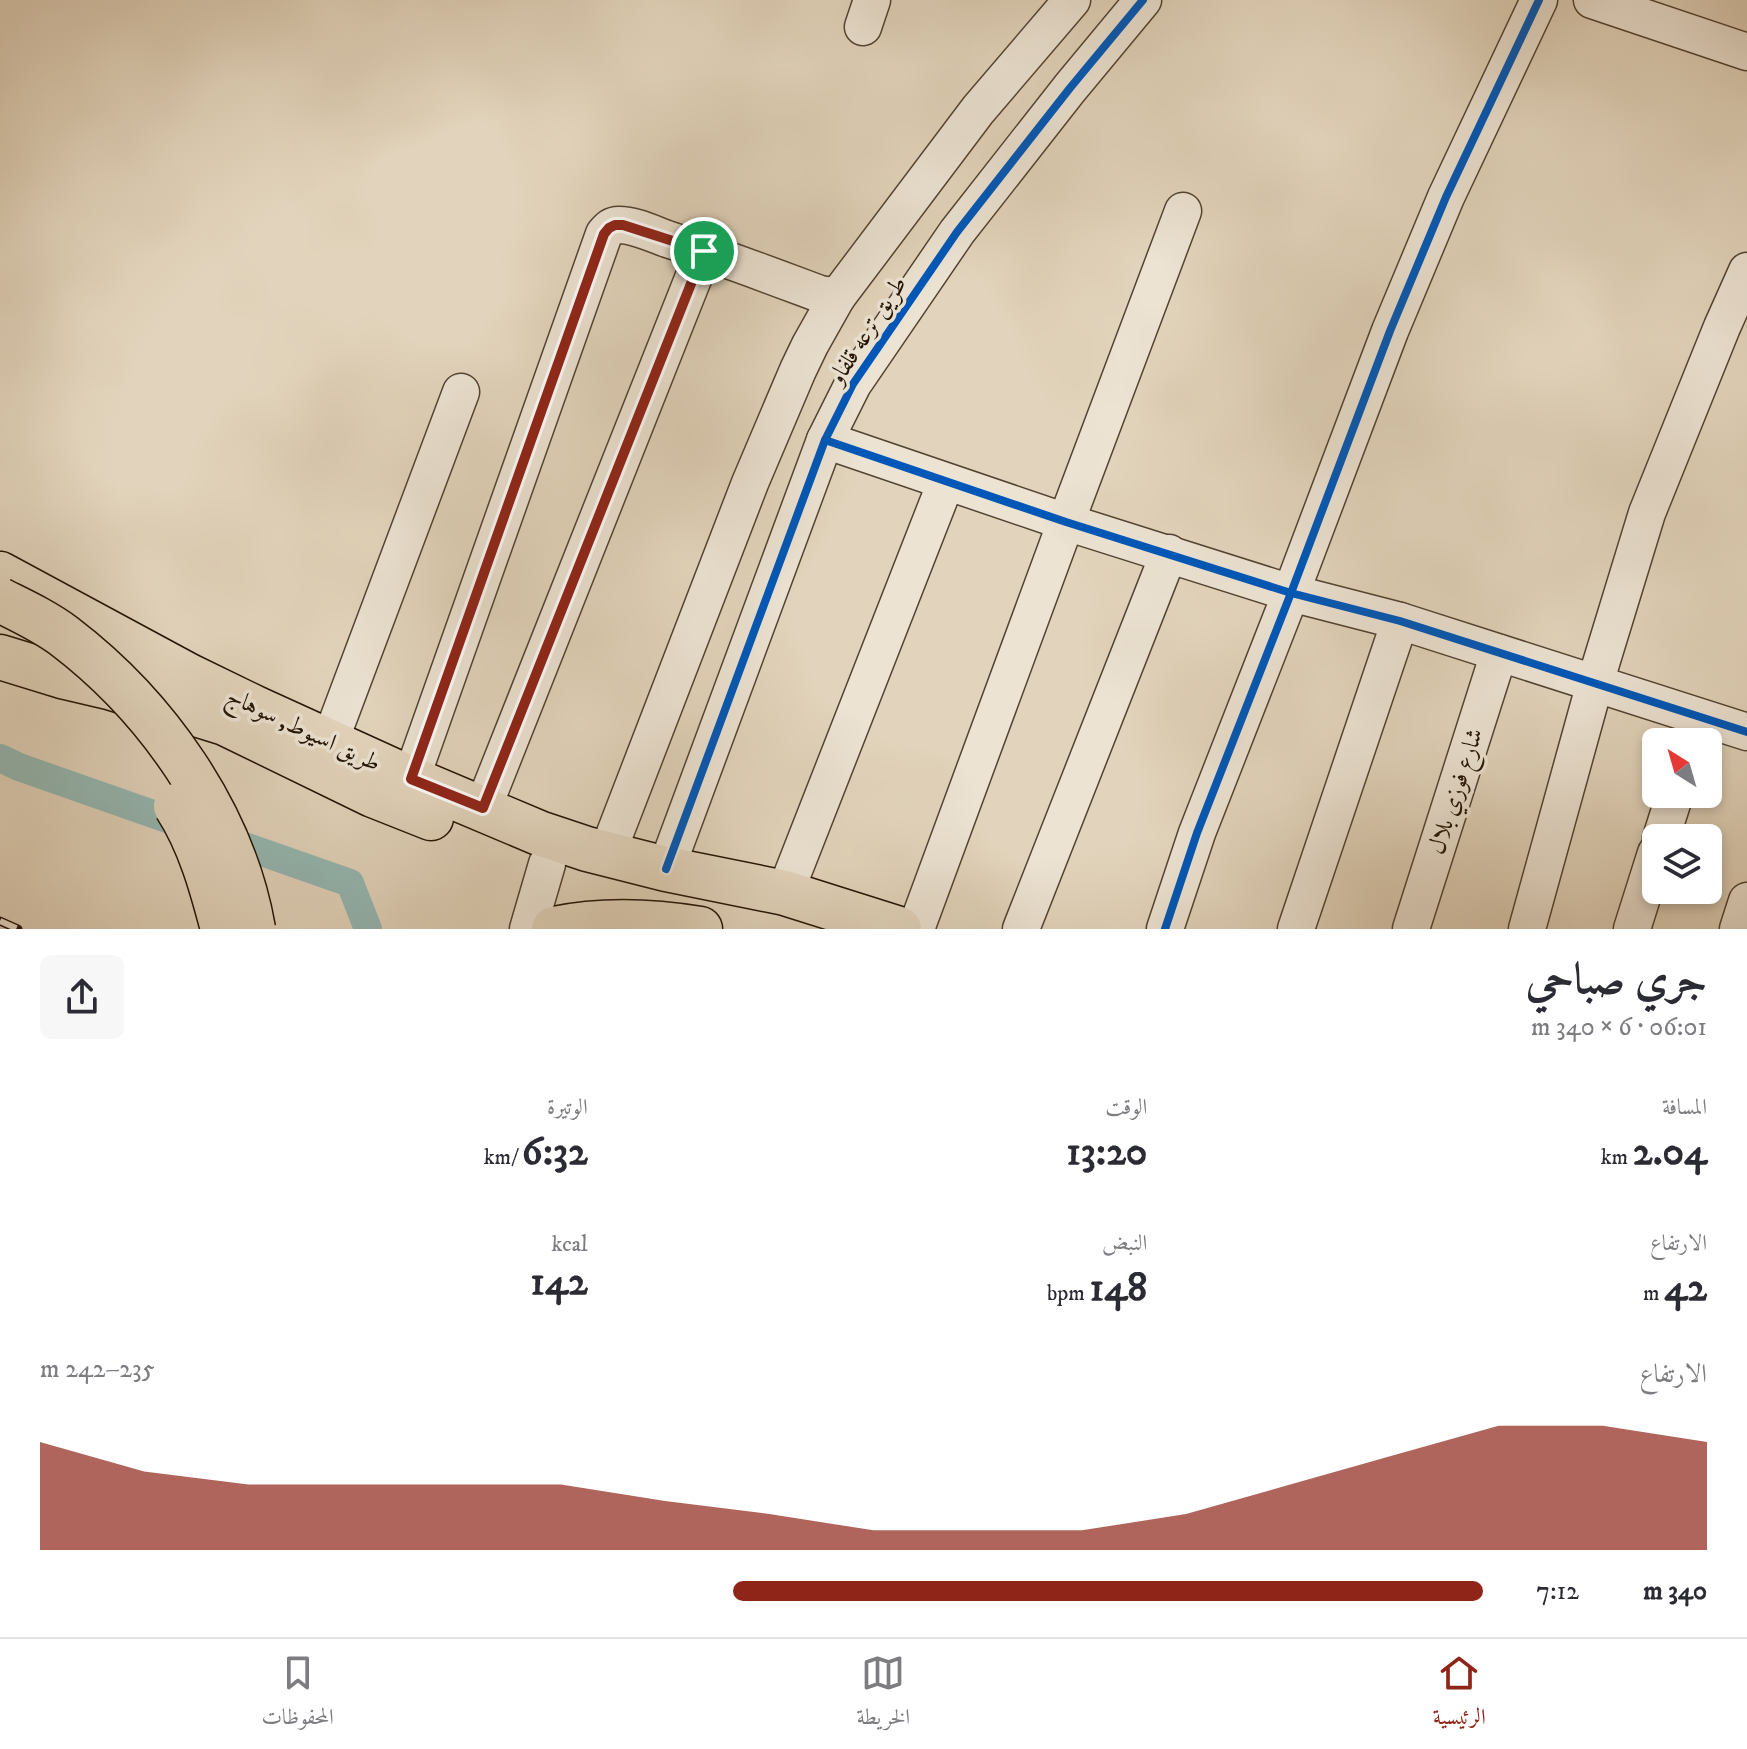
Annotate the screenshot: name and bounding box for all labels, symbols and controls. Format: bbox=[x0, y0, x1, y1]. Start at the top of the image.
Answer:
pin bbox=[670, 217, 738, 285]
icon: arrive bbox=[682, 229, 726, 273]
street label: طريق ترعه قلفاو bbox=[820, 271, 914, 393]
street label: طريق اسيوط, سوهاج bbox=[220, 681, 385, 783]
street label: شارع فوزي بلال bbox=[1421, 724, 1494, 859]
north arrow bbox=[1642, 728, 1722, 808]
map controls bbox=[1642, 728, 1722, 904]
button: layers bbox=[1642, 824, 1722, 904]
text: جري صباحي bbox=[1526, 953, 1707, 1008]
button: share bbox=[40, 955, 124, 1039]
text: 06:01 · 6 × 340 m bbox=[1531, 1011, 1707, 1044]
text: الوتيرة bbox=[547, 1094, 588, 1121]
text: الوقت bbox=[1105, 1094, 1147, 1121]
text: المسافة bbox=[1662, 1094, 1707, 1121]
text: 6:32 bbox=[522, 1128, 588, 1178]
text: 13:20 bbox=[1066, 1128, 1147, 1178]
text: 2.04 bbox=[1633, 1128, 1707, 1178]
text: /km bbox=[484, 1144, 522, 1171]
text: km bbox=[1601, 1144, 1633, 1171]
text: النبض bbox=[1102, 1230, 1147, 1257]
text: الارتفاع bbox=[1650, 1230, 1707, 1257]
text: kcal bbox=[552, 1231, 588, 1258]
text: 142 bbox=[530, 1258, 588, 1308]
text: 148 bbox=[1090, 1264, 1147, 1314]
text: 42 bbox=[1664, 1264, 1707, 1314]
text: bpm bbox=[1047, 1280, 1090, 1307]
text: m bbox=[1643, 1280, 1664, 1307]
text: 235–242 m bbox=[40, 1353, 155, 1386]
text: الارتفاع bbox=[1640, 1358, 1707, 1391]
text: 7:12 bbox=[1536, 1575, 1579, 1608]
text: 340 m bbox=[1643, 1575, 1707, 1608]
tab: المحفوظات bbox=[261, 1651, 334, 1738]
tab: الخريطة bbox=[857, 1651, 910, 1738]
tab: الرئيسية bbox=[1433, 1651, 1486, 1738]

